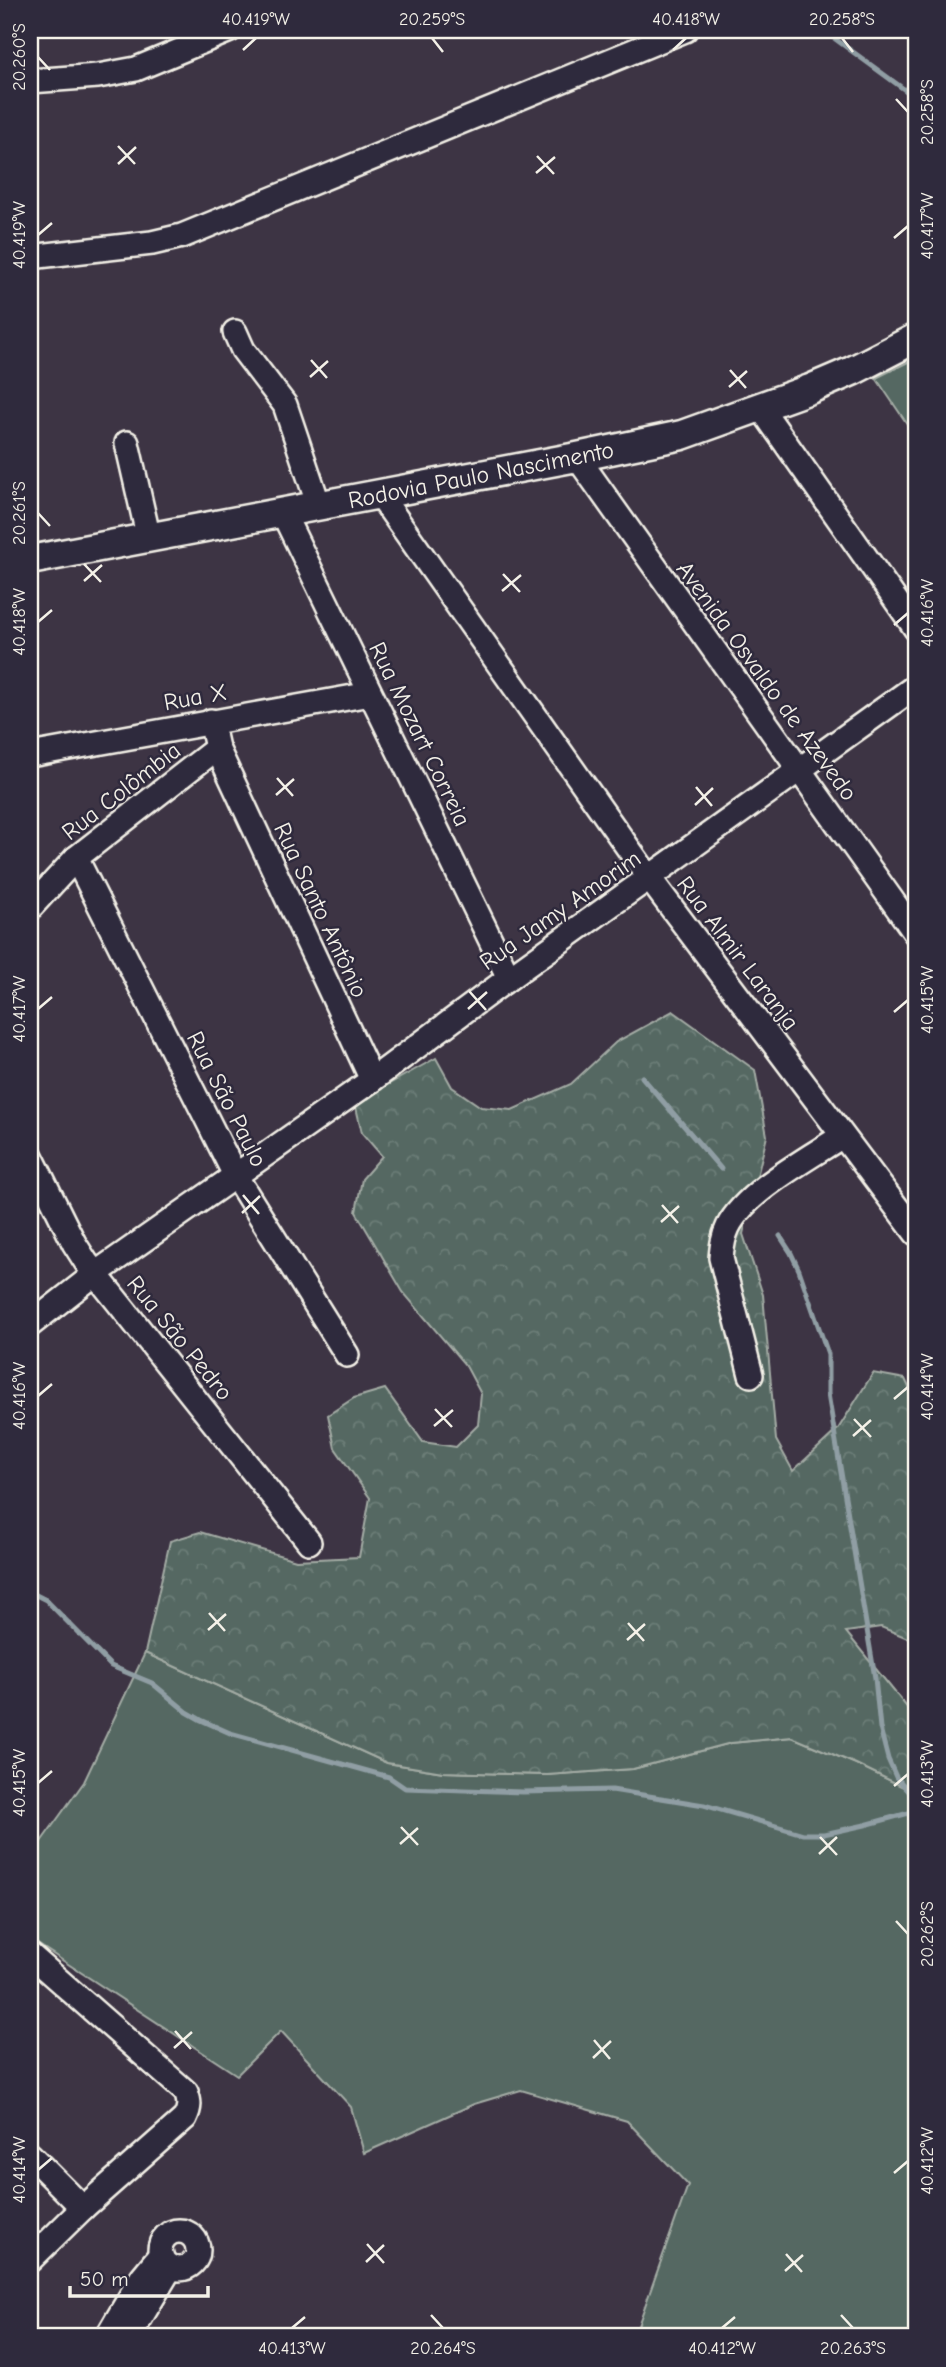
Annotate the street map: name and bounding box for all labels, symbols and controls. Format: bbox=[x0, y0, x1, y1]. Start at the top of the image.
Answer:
text: 40.419°W bbox=[222, 9, 290, 30]
text: 20.259°S bbox=[399, 9, 465, 30]
text: 40.418°W bbox=[652, 9, 720, 30]
text: 20.258°S bbox=[809, 9, 875, 30]
text: 20.260°S bbox=[9, 23, 30, 91]
text: 20.258°S bbox=[917, 79, 938, 145]
text: 40.417°W bbox=[917, 192, 938, 259]
text: 40.419°W bbox=[9, 201, 30, 269]
street label: Rodovia Paulo Nascimento bbox=[346, 436, 616, 514]
text: 20.261°S bbox=[9, 481, 30, 545]
street label: Avenida Osvaldo de Azevedo bbox=[671, 556, 863, 806]
text: 40.416°W bbox=[917, 579, 938, 647]
text: 40.418°W bbox=[9, 588, 30, 656]
street label: Rua Mozart Correia bbox=[363, 637, 477, 831]
street label: Rua X bbox=[161, 678, 229, 716]
street label: Rua Colômbia bbox=[56, 736, 186, 846]
street label: Rua Santo Antônio bbox=[268, 818, 374, 1002]
street label: Rua Jamy Amorim bbox=[474, 844, 646, 976]
street label: Rua Almir Laranja bbox=[671, 870, 805, 1036]
text: 40.415°W bbox=[917, 966, 938, 1034]
text: 40.417°W bbox=[9, 975, 30, 1042]
street label: Rua São Paulo bbox=[181, 1027, 273, 1171]
street label: Rua São Pedro bbox=[121, 1270, 239, 1406]
text: 40.414°W bbox=[917, 1353, 938, 1421]
text: 40.416°W bbox=[9, 1362, 30, 1430]
text: 40.413°W bbox=[917, 1740, 938, 1808]
text: 40.415°W bbox=[9, 1749, 30, 1817]
text: 20.262°S bbox=[917, 1901, 938, 1967]
text: 40.412°W bbox=[917, 2127, 938, 2195]
text: 40.414°W bbox=[9, 2136, 30, 2204]
scale bar bbox=[70, 2255, 208, 2299]
text: 50 m bbox=[80, 2267, 129, 2291]
text: 40.413°W bbox=[258, 2338, 326, 2359]
text: 20.264°S bbox=[410, 2338, 476, 2359]
text: 40.412°W bbox=[688, 2338, 756, 2359]
text: 20.263°S bbox=[820, 2338, 886, 2359]

